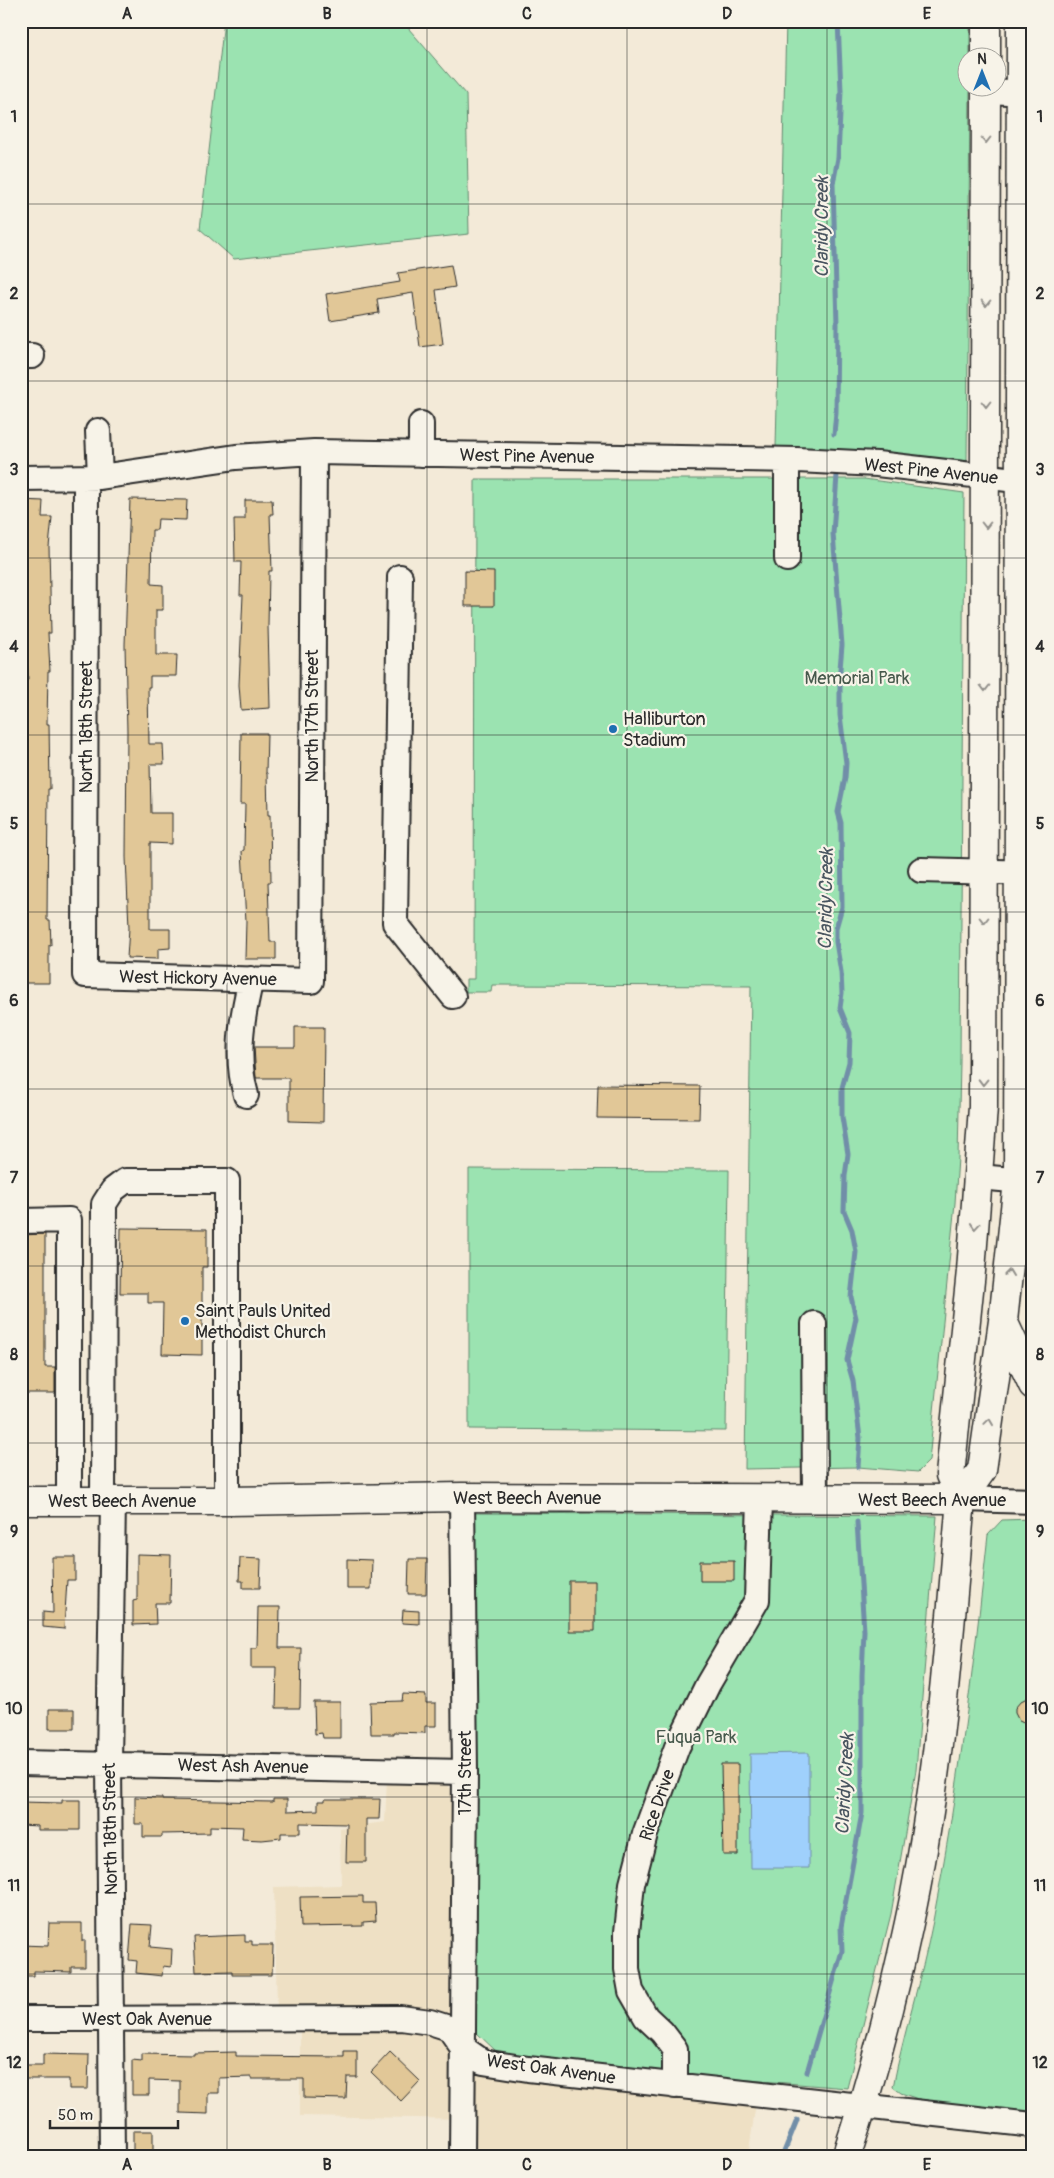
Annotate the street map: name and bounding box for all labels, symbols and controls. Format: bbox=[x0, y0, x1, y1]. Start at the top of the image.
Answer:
text: A bbox=[122, 4, 133, 24]
text: B bbox=[322, 4, 332, 24]
text: C bbox=[522, 4, 532, 24]
text: D bbox=[722, 4, 732, 24]
text: E bbox=[923, 4, 932, 24]
north arrow bbox=[956, 48, 1006, 98]
text: N bbox=[977, 51, 987, 68]
text: 1 bbox=[11, 107, 17, 127]
text: 1 bbox=[1037, 107, 1043, 127]
one-way arrow bbox=[981, 136, 991, 144]
water label: Claridy Creek bbox=[810, 174, 834, 278]
text: 2 bbox=[10, 284, 19, 304]
text: 2 bbox=[1036, 284, 1045, 304]
one-way arrow bbox=[981, 299, 991, 307]
one-way arrow bbox=[981, 401, 991, 409]
street label: West Pine Avenue bbox=[459, 444, 595, 469]
street label: West Pine Avenue bbox=[863, 453, 999, 490]
text: 3 bbox=[10, 460, 19, 480]
text: 3 bbox=[1036, 460, 1045, 480]
one-way arrow bbox=[981, 522, 991, 529]
text: 4 bbox=[9, 637, 19, 657]
text: 4 bbox=[1035, 637, 1045, 657]
street label: North 17th Street bbox=[301, 649, 324, 782]
street label: North 18th Street bbox=[75, 660, 98, 793]
park label: Memorial Park bbox=[804, 667, 910, 690]
one-way arrow bbox=[980, 684, 990, 692]
place label: Halliburton Stadium bbox=[623, 708, 706, 752]
marker: Halliburton Stadium bbox=[607, 723, 619, 735]
text: 5 bbox=[10, 814, 19, 834]
text: 5 bbox=[1036, 814, 1045, 834]
water label: Claridy Creek bbox=[813, 846, 839, 950]
one-way arrow bbox=[979, 916, 989, 924]
street label: West Hickory Avenue bbox=[119, 966, 277, 991]
text: 6 bbox=[9, 991, 19, 1011]
text: 6 bbox=[1035, 991, 1045, 1011]
one-way arrow bbox=[978, 1079, 988, 1087]
text: 7 bbox=[10, 1168, 19, 1188]
text: 7 bbox=[1036, 1168, 1045, 1188]
one-way arrow bbox=[969, 1222, 980, 1230]
one-way arrow bbox=[1003, 1268, 1014, 1276]
place label: Saint Pauls United Methodist Church bbox=[195, 1300, 331, 1344]
marker: Saint Pauls United Methodist Church bbox=[179, 1315, 191, 1327]
text: 8 bbox=[10, 1345, 18, 1365]
text: 8 bbox=[1036, 1345, 1044, 1365]
one-way arrow bbox=[983, 1418, 994, 1426]
street label: West Beech Avenue bbox=[453, 1487, 601, 1510]
street label: West Beech Avenue bbox=[858, 1489, 1006, 1512]
street label: West Beech Avenue bbox=[48, 1490, 196, 1513]
text: 9 bbox=[10, 1522, 18, 1542]
text: 9 bbox=[1036, 1522, 1044, 1542]
text: 10 bbox=[5, 1699, 23, 1719]
text: 10 bbox=[1031, 1699, 1049, 1719]
park label: Fuqua Park bbox=[655, 1726, 737, 1749]
street label: 17th Street bbox=[454, 1730, 477, 1815]
water label: Claridy Creek bbox=[830, 1731, 860, 1835]
street label: West Ash Avenue bbox=[177, 1754, 309, 1779]
street label: North 18th Street bbox=[98, 1762, 123, 1895]
street label: Rice Drive bbox=[635, 1766, 680, 1844]
text: 11 bbox=[8, 1876, 20, 1896]
text: 11 bbox=[1034, 1876, 1046, 1896]
street label: West Oak Avenue bbox=[82, 2008, 212, 2031]
street label: West Oak Avenue bbox=[485, 2049, 617, 2090]
text: 12 bbox=[6, 2053, 22, 2073]
text: 12 bbox=[1032, 2053, 1048, 2073]
scale bar bbox=[50, 2098, 178, 2130]
text: 50 m bbox=[58, 2106, 93, 2125]
text: A bbox=[122, 2155, 133, 2175]
text: B bbox=[322, 2155, 332, 2175]
text: C bbox=[522, 2155, 532, 2175]
text: D bbox=[722, 2155, 732, 2175]
text: E bbox=[923, 2155, 932, 2175]

